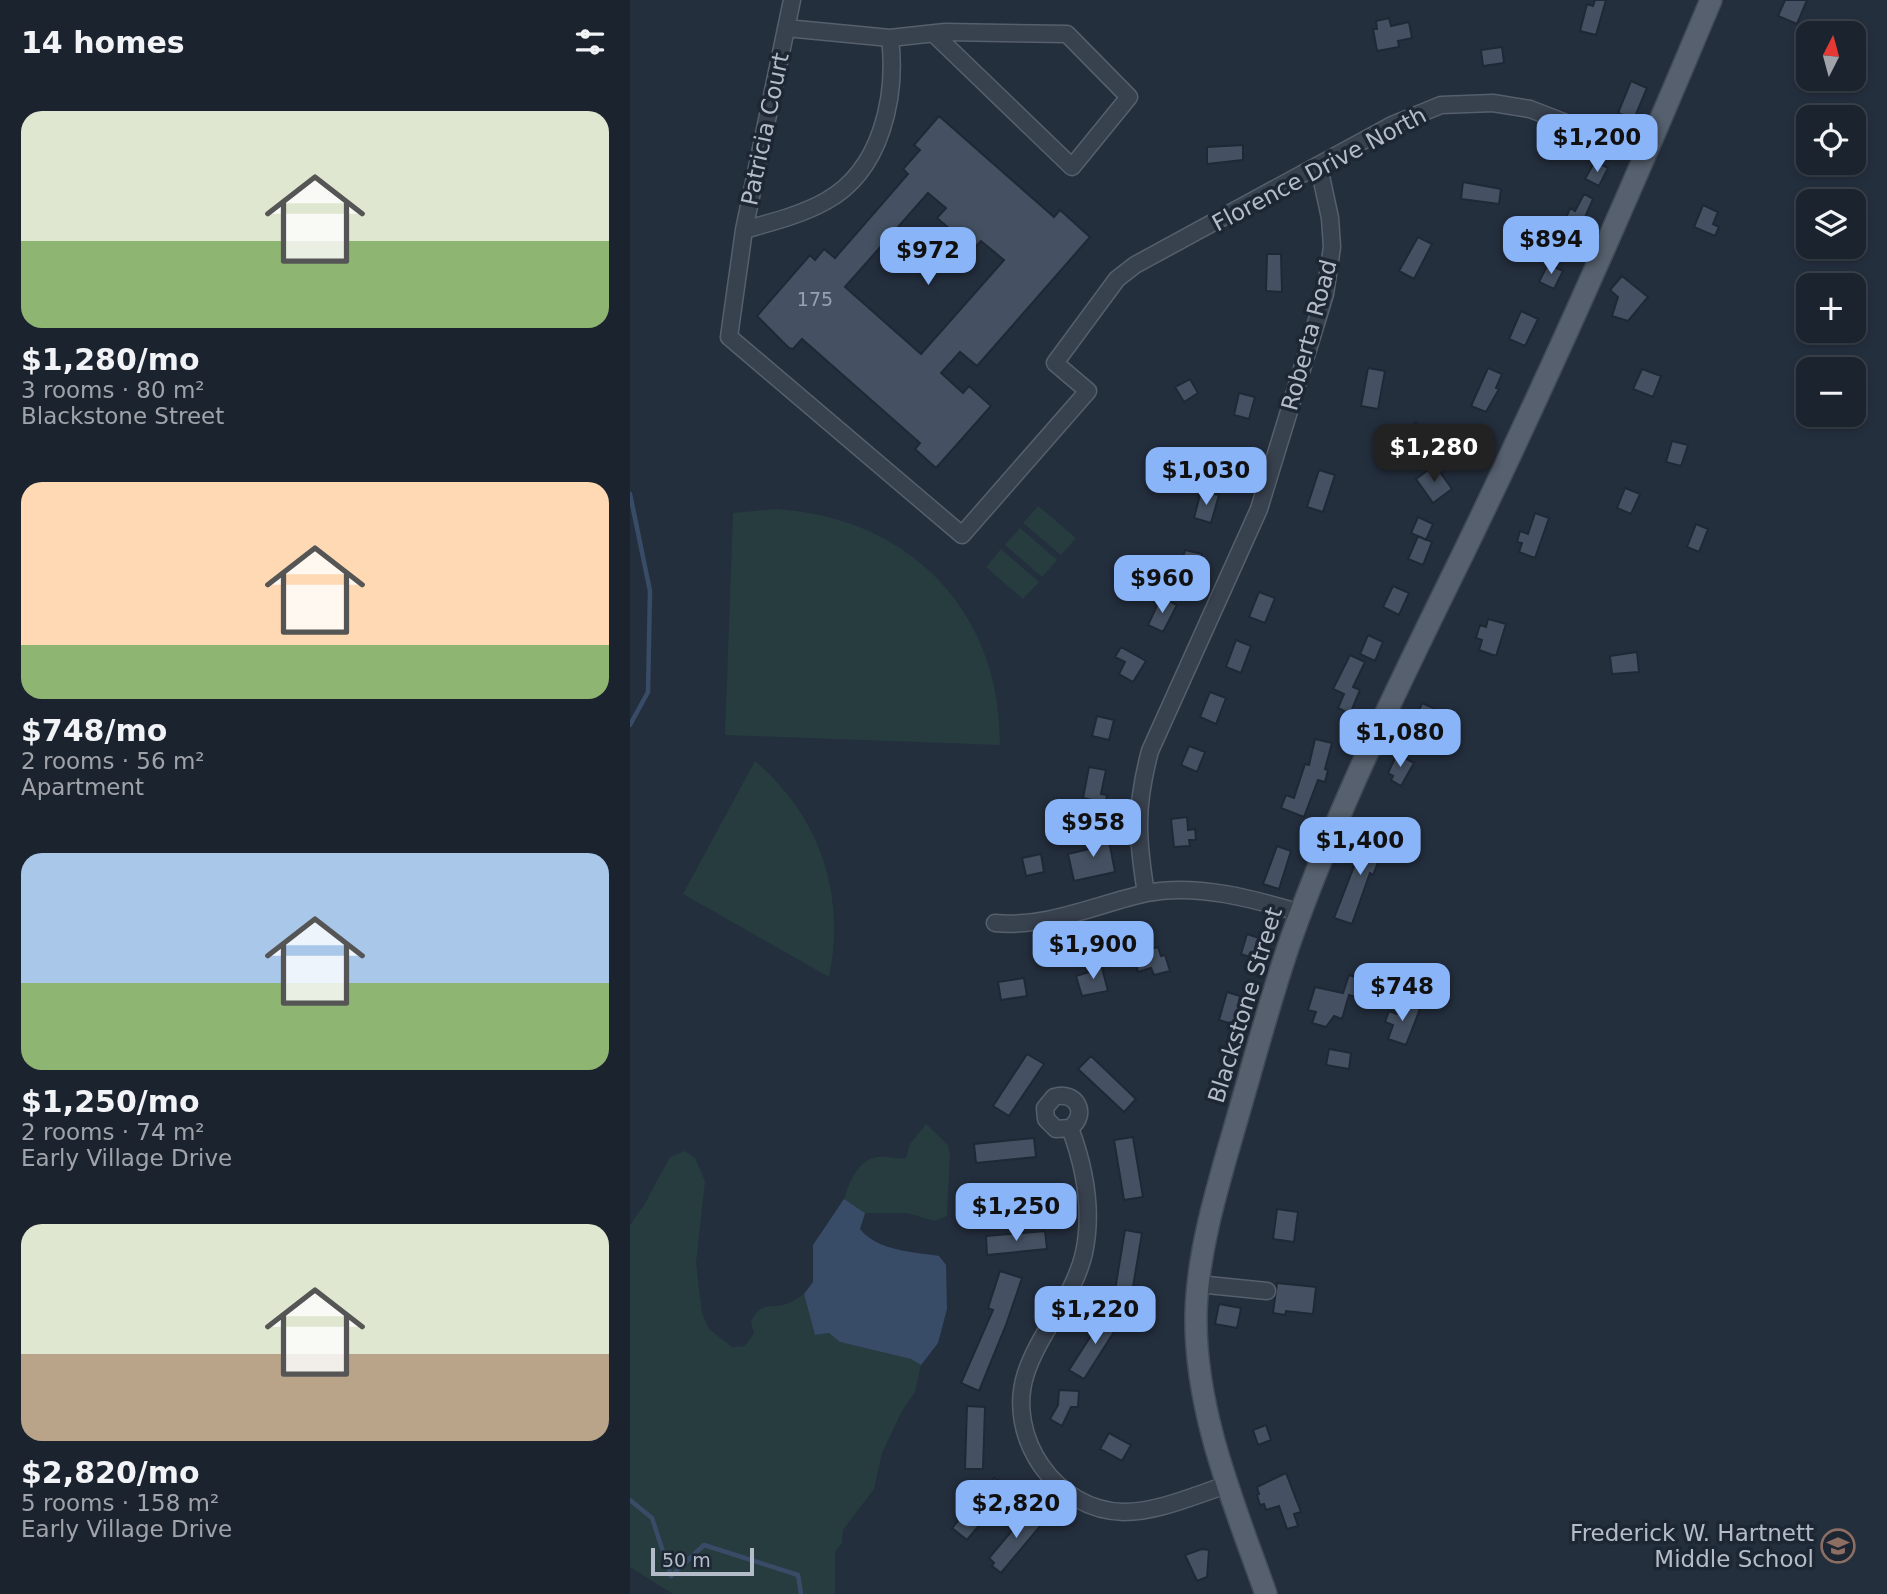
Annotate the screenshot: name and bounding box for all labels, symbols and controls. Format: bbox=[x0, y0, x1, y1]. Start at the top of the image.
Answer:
north arrow bbox=[1796, 21, 1866, 91]
map controls bbox=[1796, 21, 1866, 427]
icon: filters bbox=[571, 23, 609, 61]
text: 14 homes bbox=[21, 25, 185, 60]
street label: Patricia Court bbox=[736, 50, 794, 208]
street label: Florence Drive North bbox=[1208, 102, 1430, 236]
button: locate bbox=[1796, 105, 1866, 175]
pin: $1,200 bbox=[1540, 114, 1654, 174]
text: $1,200 bbox=[1553, 124, 1641, 150]
icon: home bbox=[252, 156, 378, 282]
button: layers bbox=[1796, 189, 1866, 259]
pin: $894 bbox=[1510, 216, 1592, 276]
text: $894 bbox=[1519, 226, 1583, 252]
pin: $972 bbox=[887, 228, 969, 287]
text: $972 bbox=[896, 237, 960, 263]
street label: Roberta Road bbox=[1276, 257, 1342, 413]
button: + bbox=[1796, 273, 1866, 343]
house number: 175 bbox=[797, 288, 833, 310]
text: $1,280/mo bbox=[21, 342, 200, 377]
button: − bbox=[1796, 357, 1866, 427]
text: 3 rooms · 80 m² bbox=[21, 377, 205, 403]
text: Blackstone Street bbox=[21, 403, 224, 429]
pin: $1,280 bbox=[1377, 424, 1491, 484]
text: $1,280 bbox=[1390, 434, 1478, 460]
pin: $1,030 bbox=[1149, 448, 1263, 507]
text: $1,030 bbox=[1162, 457, 1250, 483]
icon: home bbox=[252, 527, 378, 653]
pin: $960 bbox=[1121, 556, 1203, 615]
text: $960 bbox=[1130, 565, 1194, 591]
pin: $1,080 bbox=[1343, 710, 1457, 769]
text: $748/mo bbox=[21, 713, 167, 748]
text: $1,080 bbox=[1356, 719, 1444, 745]
text: 2 rooms · 56 m² bbox=[21, 748, 205, 774]
text: Apartment bbox=[21, 774, 144, 800]
pin: $958 bbox=[1052, 800, 1134, 859]
text: $958 bbox=[1061, 809, 1125, 835]
pin: $1,400 bbox=[1303, 818, 1417, 877]
text: $1,400 bbox=[1316, 827, 1404, 853]
icon: home bbox=[252, 898, 378, 1024]
street label: Blackstone Street bbox=[1203, 904, 1287, 1106]
pin: $1,900 bbox=[1036, 922, 1150, 981]
text: $1,900 bbox=[1049, 931, 1137, 957]
pin: $748 bbox=[1361, 964, 1443, 1023]
text: $748 bbox=[1370, 973, 1434, 999]
text: $1,250/mo bbox=[21, 1084, 200, 1119]
text: 2 rooms · 74 m² bbox=[21, 1119, 205, 1145]
text: Early Village Drive bbox=[21, 1145, 232, 1171]
pin: $1,250 bbox=[959, 1184, 1073, 1243]
text: $1,250 bbox=[972, 1193, 1060, 1219]
icon: home bbox=[252, 1269, 378, 1395]
pin: $1,220 bbox=[1038, 1286, 1152, 1346]
text: $1,220 bbox=[1051, 1296, 1139, 1322]
text: $2,820/mo bbox=[21, 1455, 200, 1490]
pin: $2,820 bbox=[959, 1480, 1073, 1540]
text: 5 rooms · 158 m² bbox=[21, 1490, 219, 1516]
text: $2,820 bbox=[972, 1490, 1060, 1516]
text: Early Village Drive bbox=[21, 1516, 232, 1542]
place label: Frederick W. Hartnett Middle School bbox=[1570, 1520, 1814, 1572]
school or university icon: Frederick W. Hartnett Middle School bbox=[1819, 1527, 1857, 1565]
scale bar bbox=[651, 1545, 754, 1577]
text: 50 m bbox=[662, 1549, 711, 1571]

